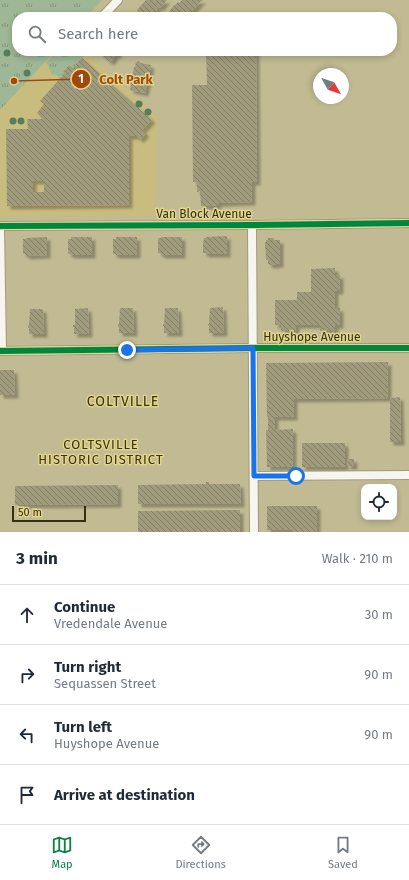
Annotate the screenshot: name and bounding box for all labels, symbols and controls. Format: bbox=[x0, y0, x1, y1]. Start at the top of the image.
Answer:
search box bbox=[12, 12, 397, 56]
icon: search bbox=[26, 23, 48, 45]
text: Search here bbox=[58, 25, 138, 43]
callout: Colt Park bbox=[71, 67, 160, 92]
north arrow bbox=[313, 68, 349, 104]
text: 1 bbox=[78, 72, 84, 86]
text: Colt Park bbox=[99, 72, 154, 87]
street label: Van Block Avenue bbox=[156, 207, 252, 221]
street label: Huyshope Avenue bbox=[263, 330, 361, 344]
route end bbox=[118, 341, 136, 359]
district label: COLTVILLE bbox=[87, 393, 159, 410]
district label: COLTSVILLE HISTORIC DISTRICT bbox=[38, 437, 164, 467]
route start bbox=[287, 467, 305, 485]
map controls bbox=[361, 484, 397, 520]
button: locate bbox=[361, 484, 397, 520]
scale bar bbox=[12, 504, 86, 523]
text: 50 m bbox=[18, 506, 42, 519]
text: 3 min bbox=[16, 548, 58, 569]
text: Walk · 210 m bbox=[322, 551, 393, 566]
text: Continue bbox=[54, 598, 115, 616]
icon: ahead bbox=[16, 604, 38, 626]
text: 30 m bbox=[365, 607, 393, 622]
text: Vredendale Avenue bbox=[54, 616, 167, 631]
text: Turn right bbox=[54, 658, 121, 676]
icon: right bbox=[16, 664, 38, 686]
text: 90 m bbox=[364, 667, 393, 682]
text: Sequassen Street bbox=[54, 676, 156, 691]
text: Turn left bbox=[54, 718, 112, 736]
icon: left bbox=[16, 724, 38, 746]
text: 90 m bbox=[364, 727, 393, 742]
text: Huyshope Avenue bbox=[54, 736, 159, 751]
icon: arrive bbox=[16, 784, 38, 806]
text: Arrive at destination bbox=[54, 786, 195, 804]
tab: Map bbox=[51, 834, 73, 871]
tab: Directions bbox=[175, 834, 226, 871]
tab: Saved bbox=[328, 834, 358, 871]

